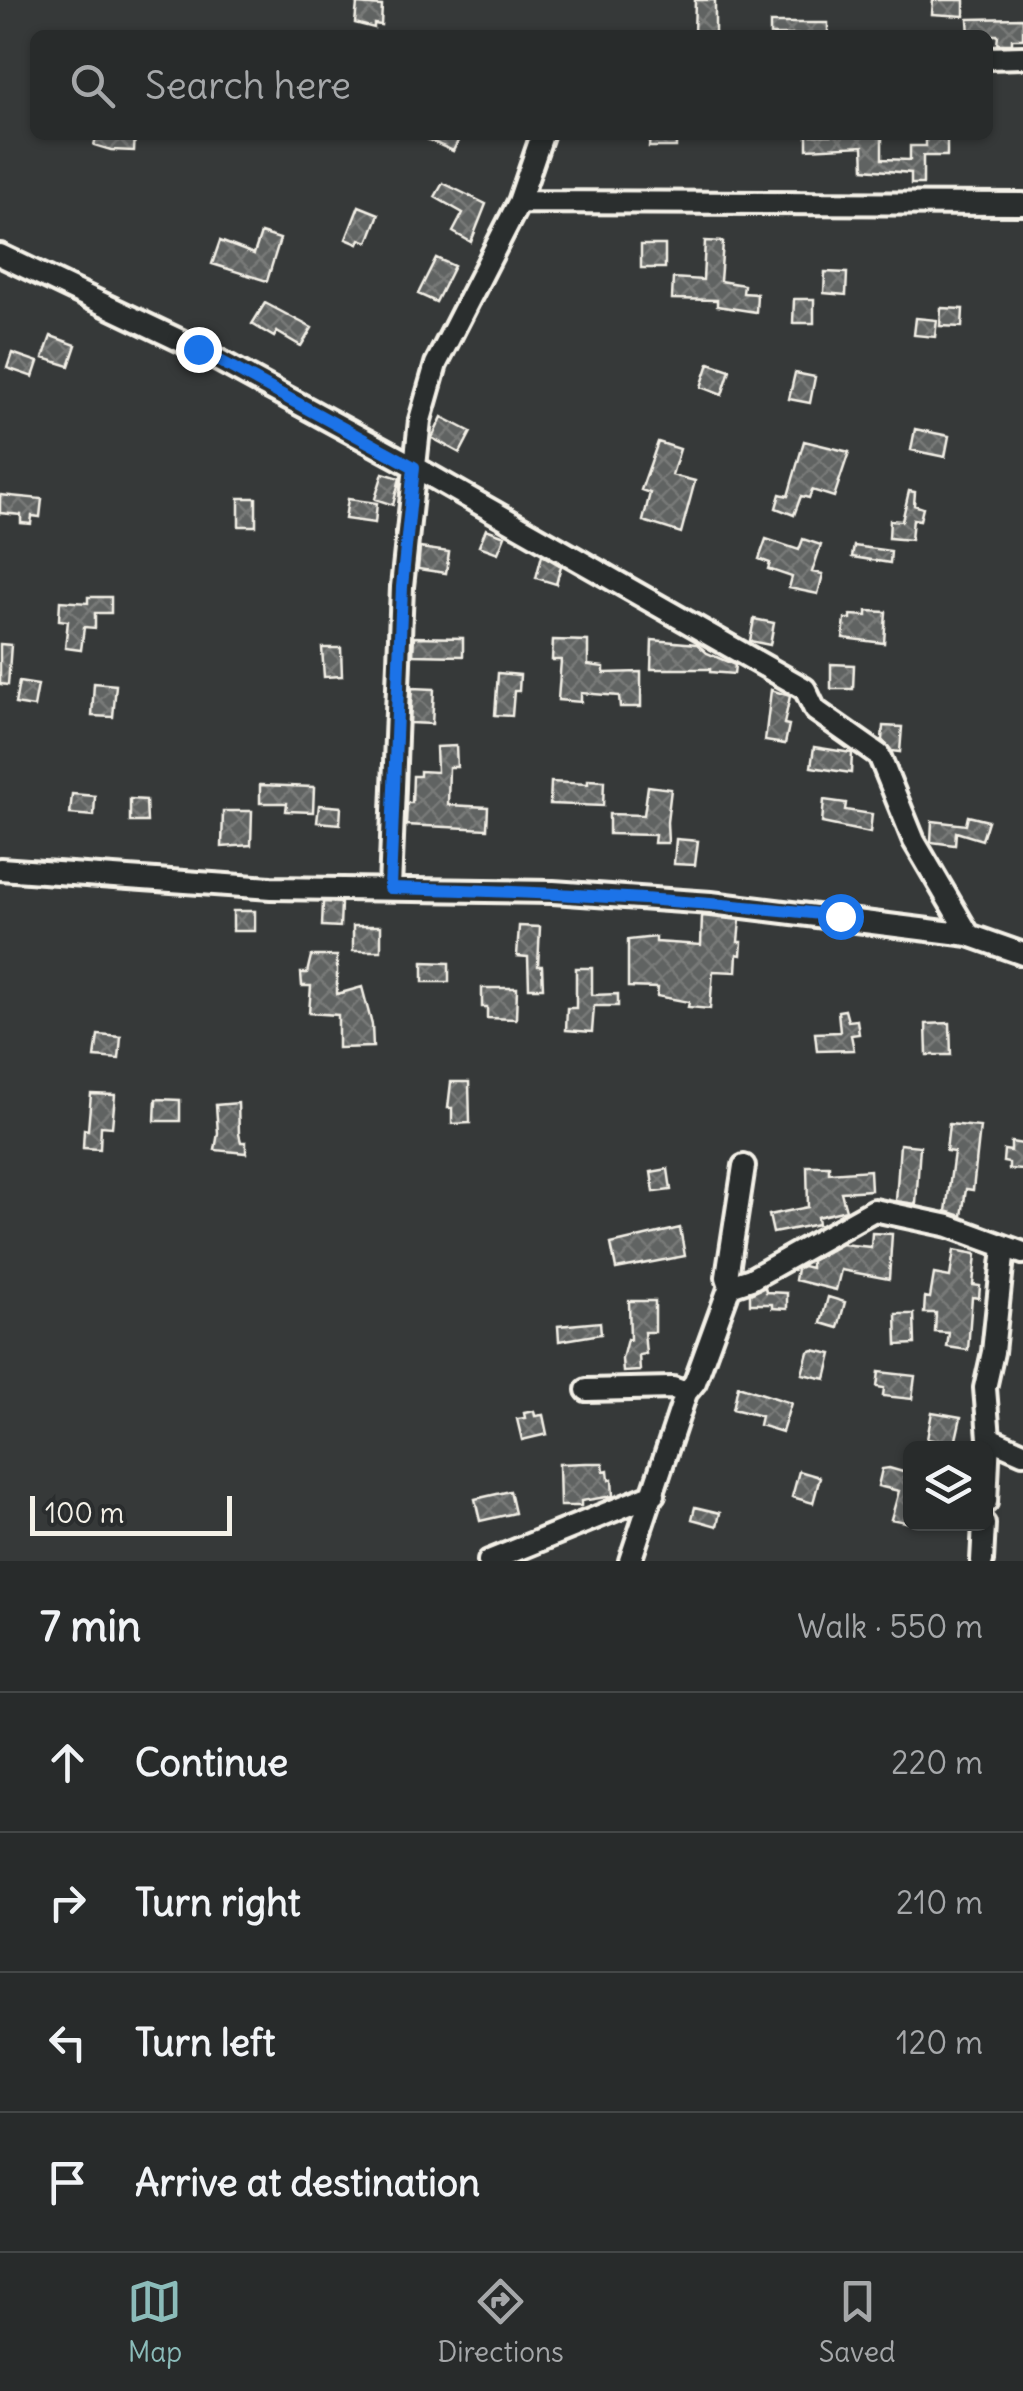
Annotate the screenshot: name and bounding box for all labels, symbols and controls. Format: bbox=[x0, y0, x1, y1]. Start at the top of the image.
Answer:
search box bbox=[30, 30, 993, 140]
icon: search bbox=[65, 58, 120, 113]
text: Search here bbox=[145, 62, 351, 109]
route end bbox=[176, 327, 222, 373]
route start bbox=[818, 894, 864, 940]
map controls bbox=[903, 1441, 993, 1531]
button: layers bbox=[903, 1441, 993, 1531]
scale bar bbox=[30, 1491, 232, 1536]
text: 100 m bbox=[45, 1495, 124, 1531]
text: 7 min bbox=[40, 1600, 141, 1652]
text: Walk · 550 m bbox=[797, 1606, 983, 1647]
icon: ahead bbox=[40, 1735, 95, 1790]
text: Continue bbox=[135, 1739, 288, 1786]
text: 220 m bbox=[891, 1742, 983, 1783]
icon: right bbox=[40, 1875, 95, 1930]
text: Turn right bbox=[135, 1879, 301, 1926]
text: 210 m bbox=[896, 1882, 983, 1923]
icon: left bbox=[40, 2015, 95, 2070]
text: Turn left bbox=[135, 2019, 275, 2066]
text: 120 m bbox=[896, 2022, 983, 2063]
icon: arrive bbox=[40, 2155, 95, 2210]
text: Arrive at destination bbox=[135, 2159, 480, 2206]
tab: Map bbox=[127, 2274, 182, 2370]
tab: Directions bbox=[437, 2274, 564, 2370]
tab: Saved bbox=[819, 2274, 896, 2370]

